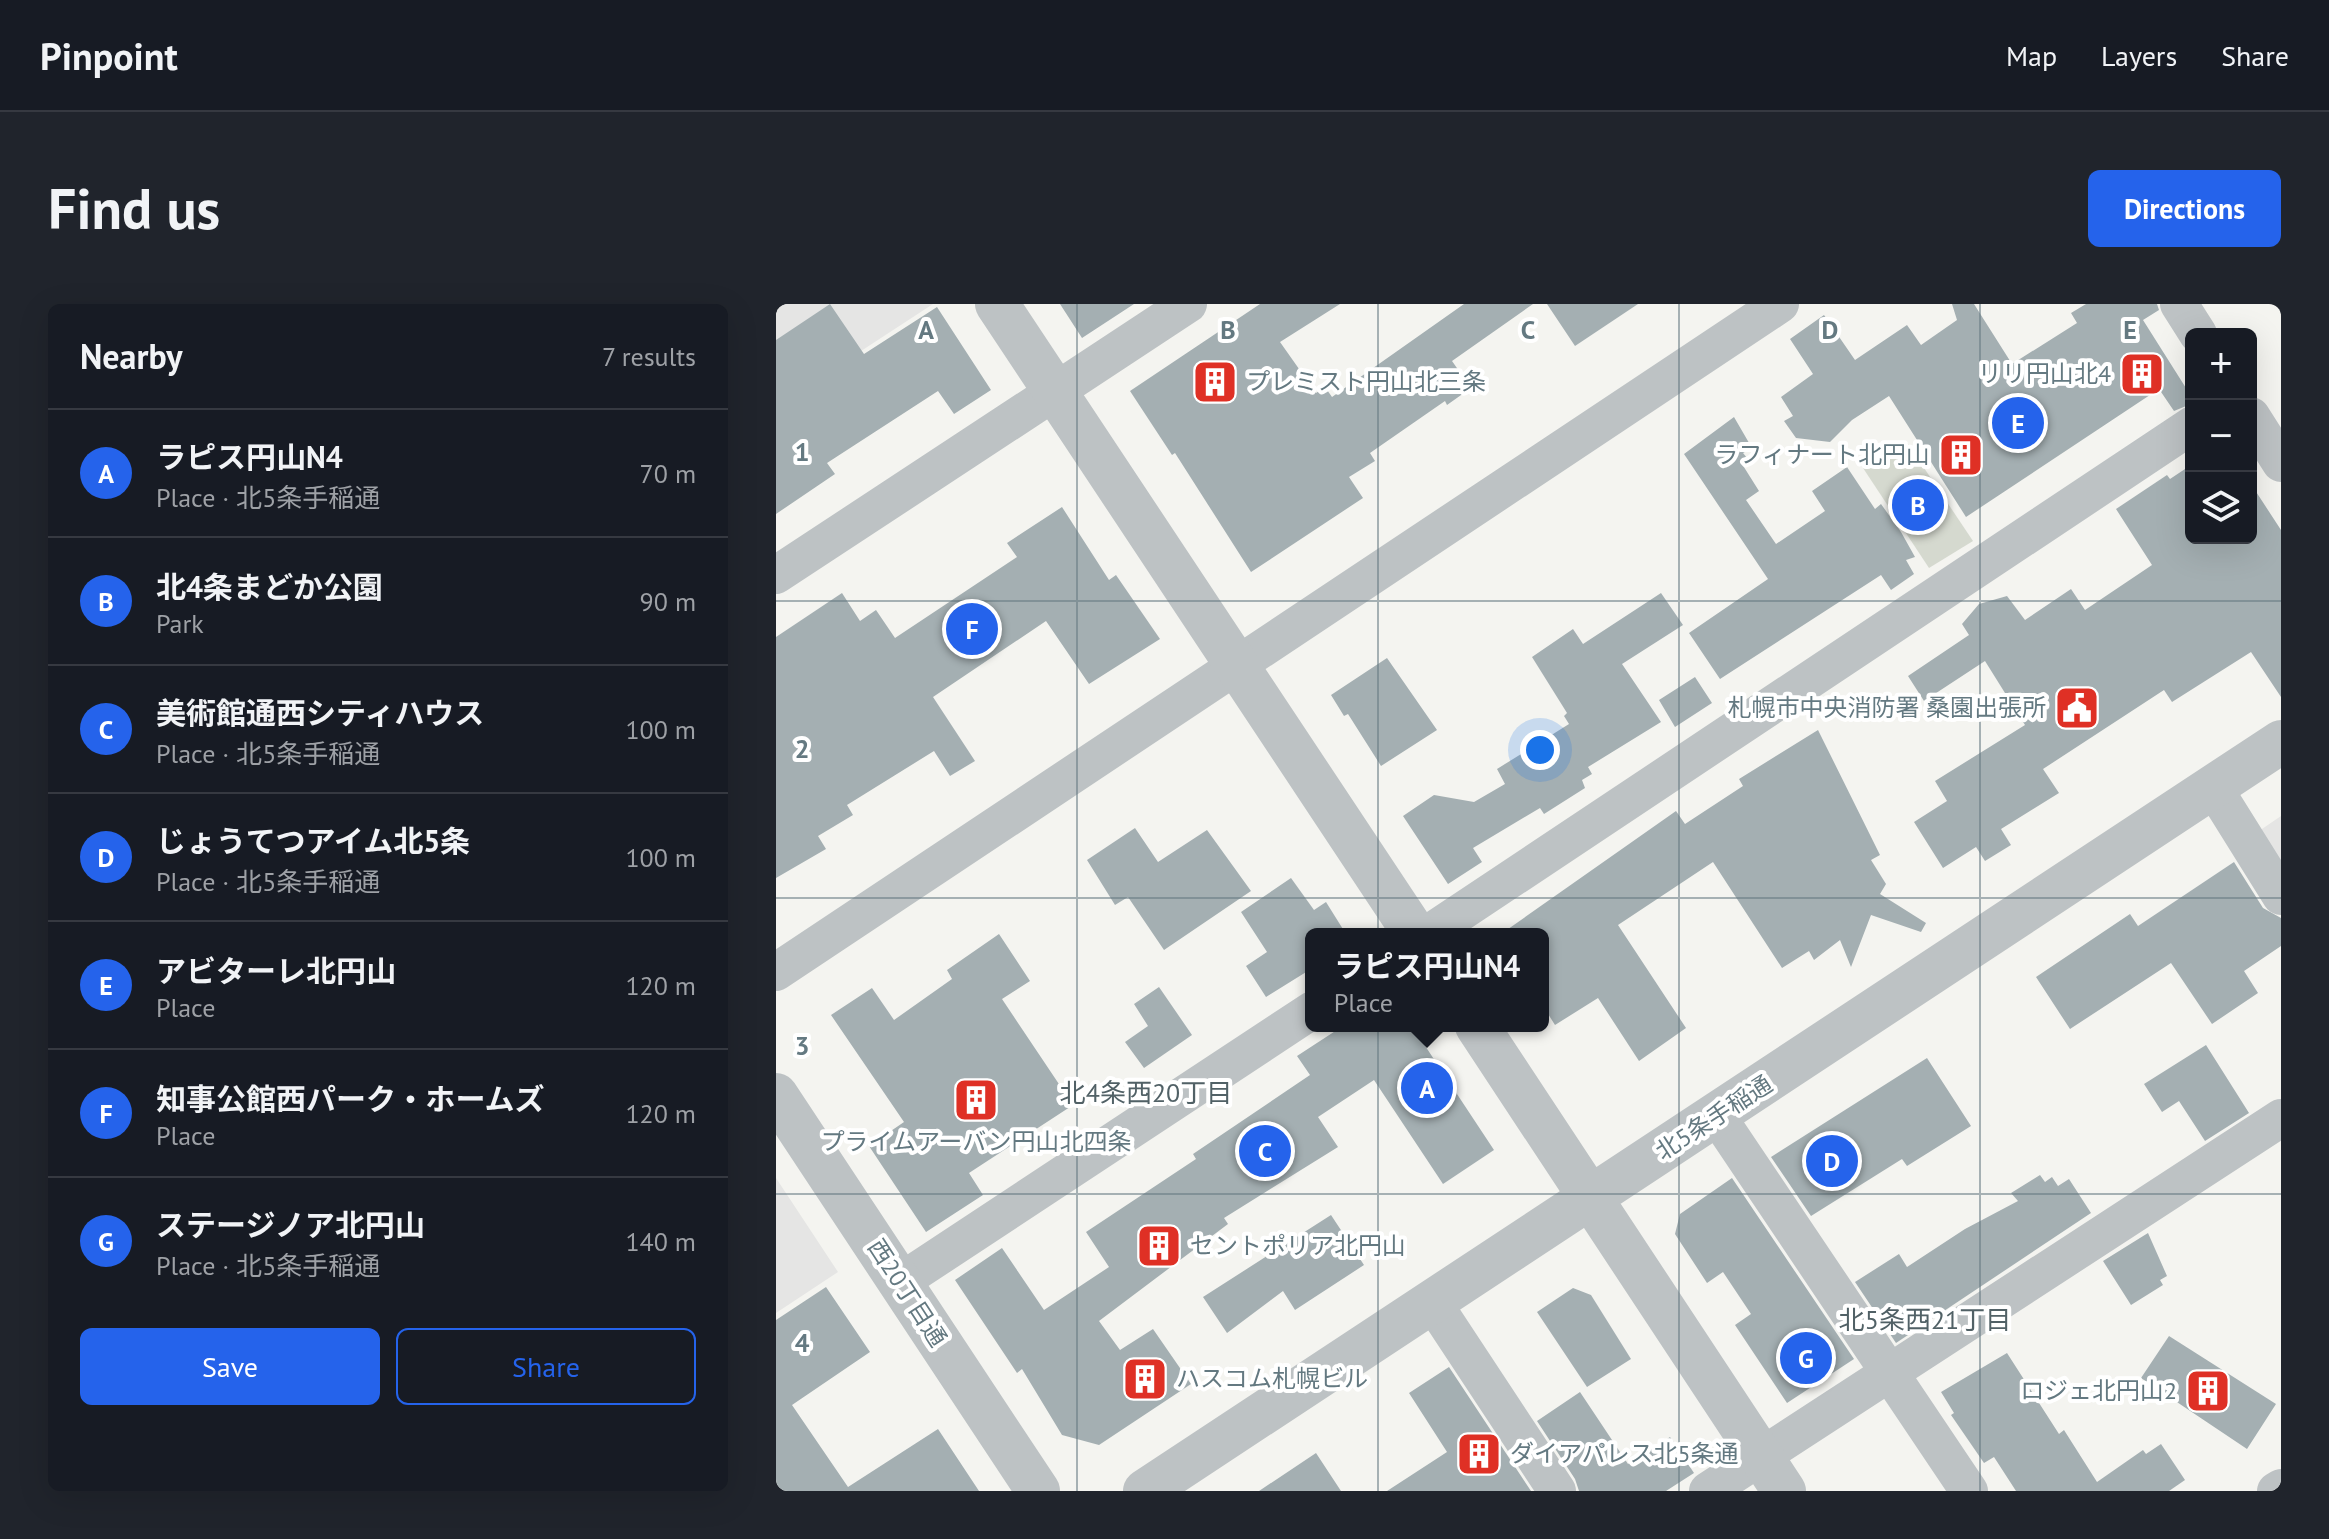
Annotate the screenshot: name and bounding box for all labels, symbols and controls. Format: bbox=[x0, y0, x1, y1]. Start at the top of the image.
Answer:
text: Pinpoint bbox=[40, 31, 178, 80]
text: Map bbox=[2006, 37, 2057, 74]
text: Layers bbox=[2101, 37, 2177, 74]
text: Share bbox=[2221, 37, 2289, 74]
button: Directions bbox=[2088, 170, 2281, 247]
text: Find us bbox=[48, 172, 220, 244]
text: A bbox=[918, 313, 934, 346]
text: B bbox=[1220, 313, 1236, 346]
text: C bbox=[1521, 313, 1535, 346]
text: D bbox=[1822, 313, 1838, 346]
text: E bbox=[2123, 313, 2137, 346]
map controls bbox=[2185, 328, 2257, 544]
button: + bbox=[2185, 328, 2257, 400]
text: Nearby bbox=[80, 334, 182, 378]
text: 7 results bbox=[602, 340, 696, 373]
building icon: リリ円山北4 bbox=[2118, 350, 2166, 398]
building icon: プレミスト円山北三条 bbox=[1191, 358, 1239, 406]
place label: リリ円山北4 bbox=[1978, 358, 2111, 389]
place label: プレミスト円山北三条 bbox=[1246, 366, 1486, 397]
pin: E bbox=[1992, 393, 2044, 453]
button: − bbox=[2185, 400, 2257, 472]
building icon: ラフィナート北円山 bbox=[1937, 431, 1985, 479]
text: 1 bbox=[795, 435, 809, 468]
text: ラピス円山N4 bbox=[156, 437, 343, 476]
place label: ラフィナート北円山 bbox=[1714, 439, 1930, 470]
text: A bbox=[98, 457, 114, 490]
text: 70 m bbox=[640, 457, 696, 490]
button: layers bbox=[2185, 472, 2257, 544]
pin: B bbox=[1892, 475, 1944, 535]
text: Place · 北5条手稲通 bbox=[156, 481, 380, 514]
text: 北4条まどか公園 bbox=[156, 567, 383, 606]
text: B bbox=[98, 585, 114, 618]
text: 90 m bbox=[640, 585, 696, 618]
pin: F bbox=[946, 599, 998, 659]
text: Park bbox=[156, 607, 204, 640]
public building icon: 札幌市中央消防署 桑園出張所 bbox=[2053, 684, 2101, 732]
place label: 札幌市中央消防署 桑園出張所 bbox=[1728, 692, 2046, 723]
text: 美術館通西シティハウス bbox=[156, 693, 484, 732]
text: C bbox=[99, 713, 113, 746]
text: 100 m bbox=[625, 713, 696, 746]
your location bbox=[1520, 730, 1560, 770]
text: 2 bbox=[795, 732, 809, 765]
text: Place · 北5条手稲通 bbox=[156, 737, 380, 770]
text: じょうてつアイム北5条 bbox=[156, 821, 470, 860]
text: D bbox=[98, 841, 114, 874]
text: 100 m bbox=[625, 841, 696, 874]
text: Place · 北5条手稲通 bbox=[156, 865, 380, 898]
popup bbox=[1305, 928, 1549, 1032]
text: ラピス円山N4 bbox=[1334, 946, 1520, 985]
text: アビターレ北円山 bbox=[156, 951, 396, 990]
text: E bbox=[99, 969, 113, 1002]
text: 120 m bbox=[625, 969, 696, 1002]
text: Place bbox=[1334, 986, 1393, 1019]
text: Place bbox=[156, 991, 215, 1024]
text: 3 bbox=[795, 1029, 809, 1062]
pin: A bbox=[1401, 1058, 1453, 1118]
street label: 北5条手稲通 bbox=[1649, 1068, 1778, 1167]
building icon: プライムアーバン円山北四条 bbox=[952, 1076, 1000, 1124]
district label: 北4条西20丁目 bbox=[1060, 1076, 1232, 1109]
text: 知事公館西パーク・ホームズ bbox=[156, 1079, 545, 1118]
text: F bbox=[99, 1097, 113, 1130]
text: 120 m bbox=[625, 1097, 696, 1130]
text: Place bbox=[156, 1119, 215, 1152]
pin: C bbox=[1239, 1121, 1291, 1181]
place label: プライムアーバン円山北四条 bbox=[820, 1126, 1132, 1157]
pin: D bbox=[1806, 1131, 1858, 1191]
text: ステージノア北円山 bbox=[156, 1205, 425, 1244]
building icon: セントポリア北円山 bbox=[1135, 1222, 1183, 1270]
text: G bbox=[98, 1225, 114, 1258]
text: 140 m bbox=[625, 1225, 696, 1258]
place label: セントポリア北円山 bbox=[1190, 1230, 1406, 1261]
street label: 西20丁目通 bbox=[861, 1233, 954, 1352]
text: Place · 北5条手稲通 bbox=[156, 1249, 380, 1282]
district label: 北5条西21丁目 bbox=[1839, 1303, 2011, 1336]
text: 4 bbox=[795, 1326, 810, 1359]
button: Save bbox=[80, 1328, 380, 1405]
button: Share bbox=[396, 1328, 696, 1405]
pin: G bbox=[1780, 1328, 1832, 1388]
building icon: ハスコム札幌ビル bbox=[1121, 1355, 1169, 1403]
place label: ハスコム札幌ビル bbox=[1176, 1363, 1368, 1394]
building icon: ロジェ北円山2 bbox=[2184, 1367, 2232, 1415]
place label: ロジェ北円山2 bbox=[2020, 1375, 2177, 1406]
building icon: ダイアパレス北5条通 bbox=[1455, 1430, 1503, 1478]
place label: ダイアパレス北5条通 bbox=[1510, 1438, 1739, 1469]

